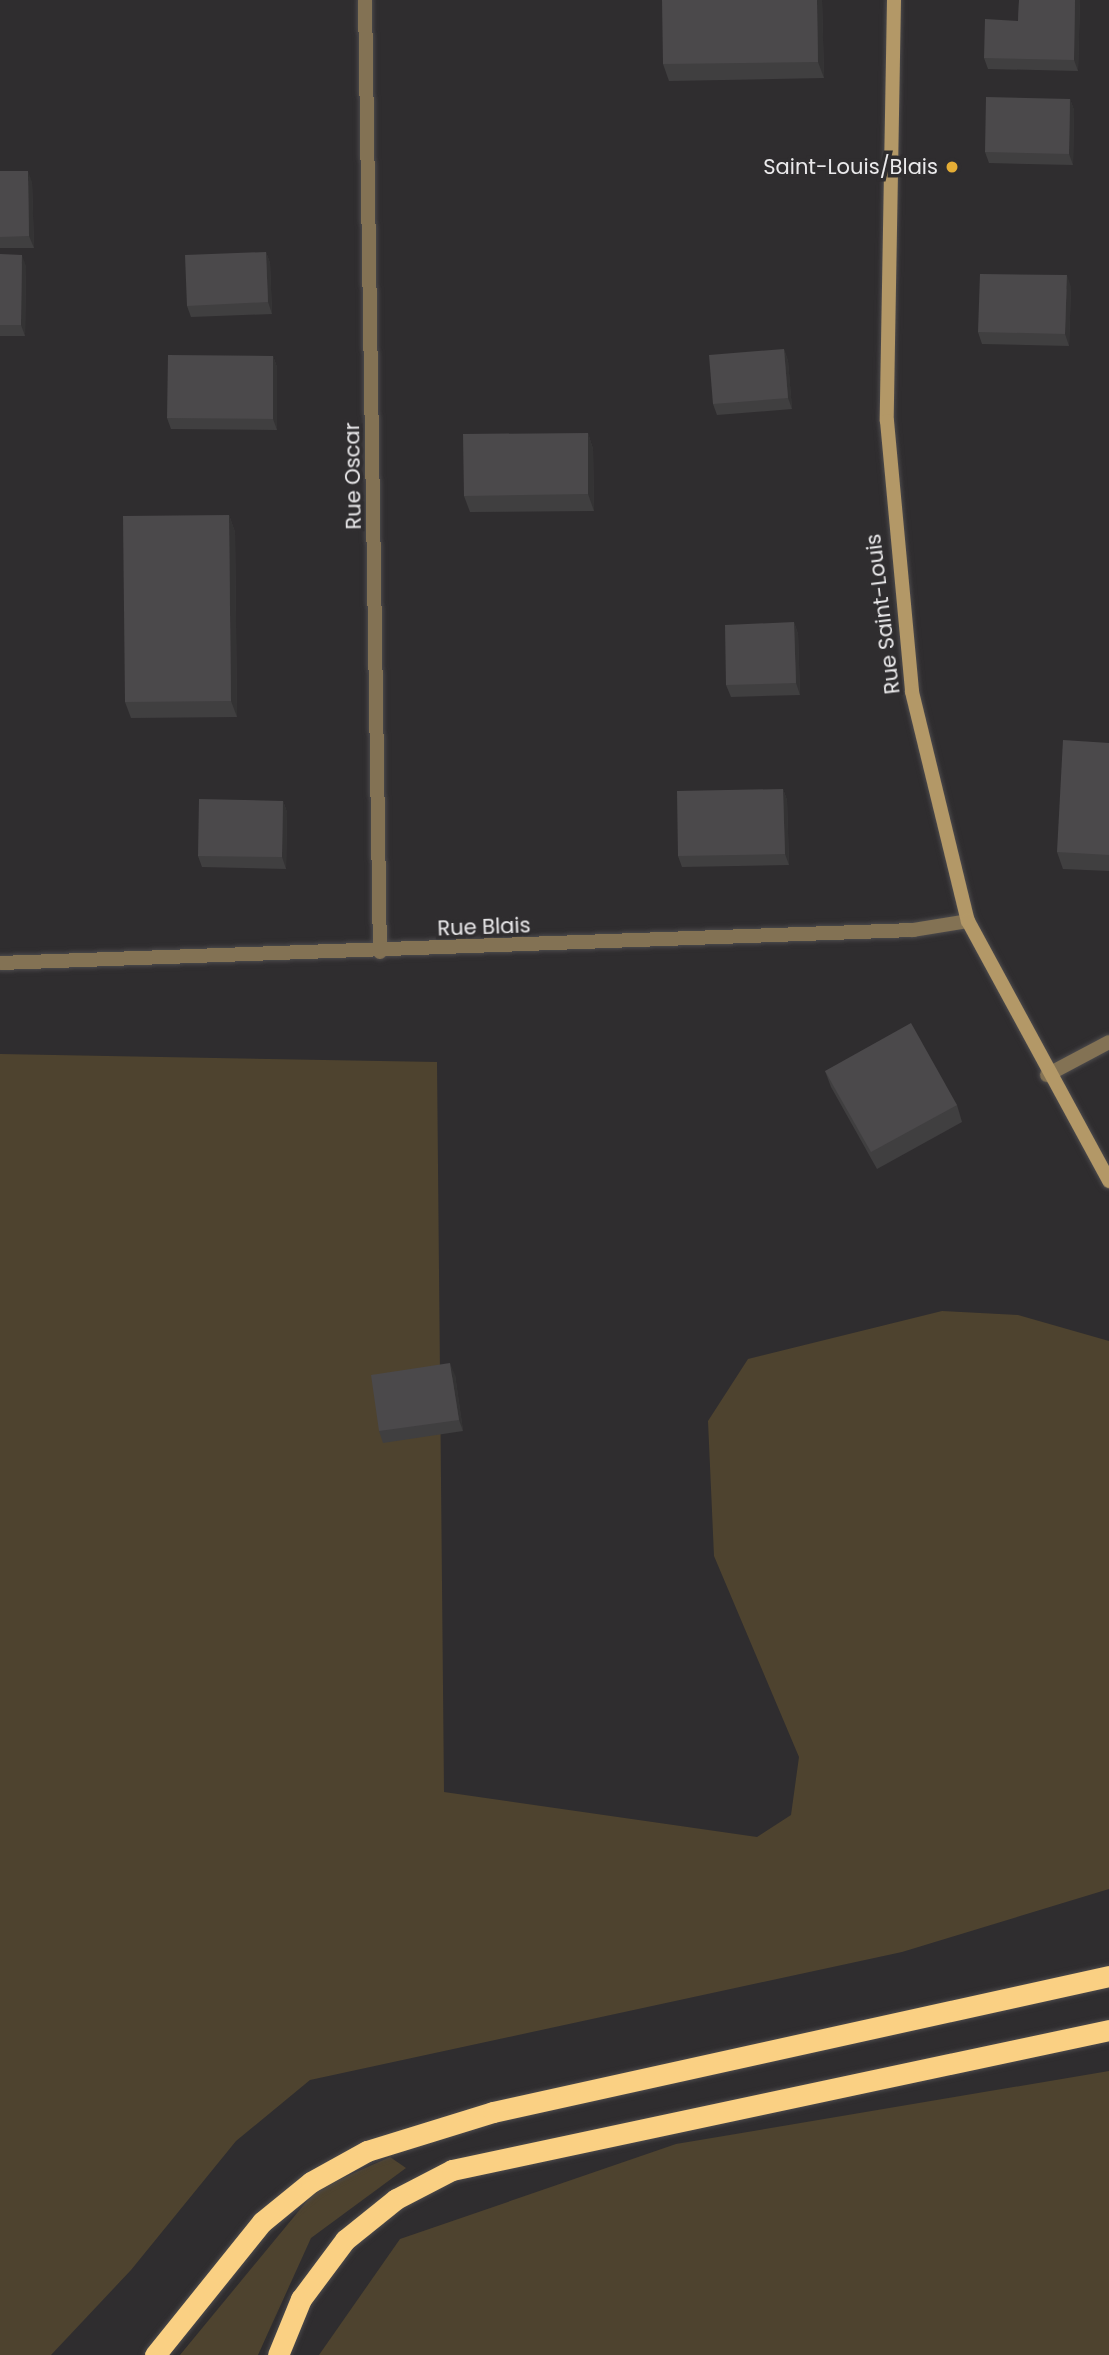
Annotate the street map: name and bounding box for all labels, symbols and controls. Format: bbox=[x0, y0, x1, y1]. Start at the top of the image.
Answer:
place label: Saint-Louis/Blais bbox=[763, 154, 938, 180]
marker: Saint-Louis/Blais bbox=[944, 159, 960, 175]
street label: Rue Oscar bbox=[339, 422, 367, 530]
street label: Rue Saint-Louis bbox=[861, 532, 905, 696]
street label: Rue Blais bbox=[437, 913, 531, 941]

